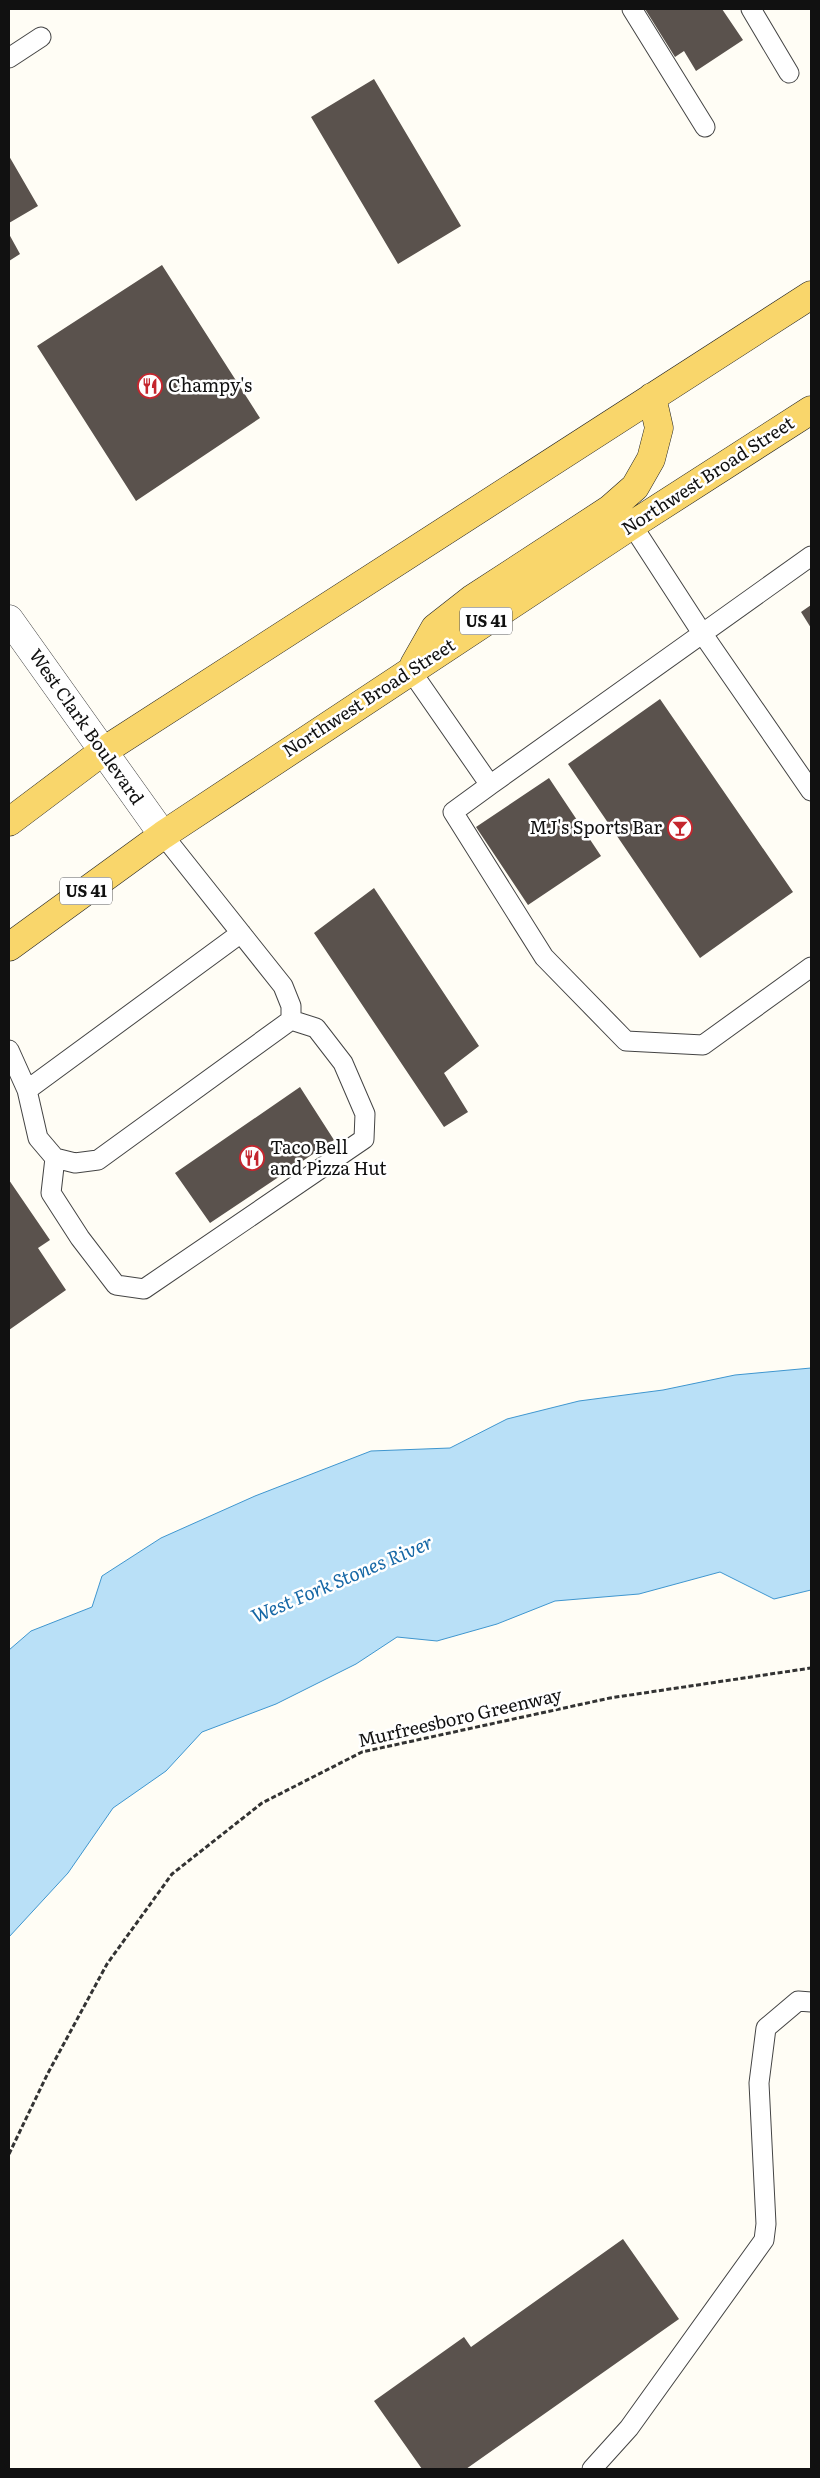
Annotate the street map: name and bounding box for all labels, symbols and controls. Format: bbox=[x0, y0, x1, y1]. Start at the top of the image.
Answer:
place label: Champy's bbox=[168, 371, 252, 398]
restaurant icon: Champy's bbox=[137, 373, 163, 399]
street label: Northwest Broad Street bbox=[615, 408, 799, 541]
road number: US 41 bbox=[460, 608, 512, 634]
street label: Northwest Broad Street bbox=[276, 630, 460, 763]
street label: West Clark Boulevard bbox=[23, 643, 151, 809]
place label: MJ's Sports Bar bbox=[529, 813, 662, 840]
bar icon: MJ's Sports Bar bbox=[667, 815, 693, 841]
road number: US 41 bbox=[60, 878, 112, 904]
place label: Taco Bell and Pizza Hut bbox=[270, 1133, 387, 1181]
restaurant icon: Taco Bell and Pizza Hut bbox=[239, 1145, 265, 1171]
water label: West Fork Stones River bbox=[246, 1527, 437, 1629]
street label: Murfreesboro Greenway bbox=[355, 1680, 565, 1753]

